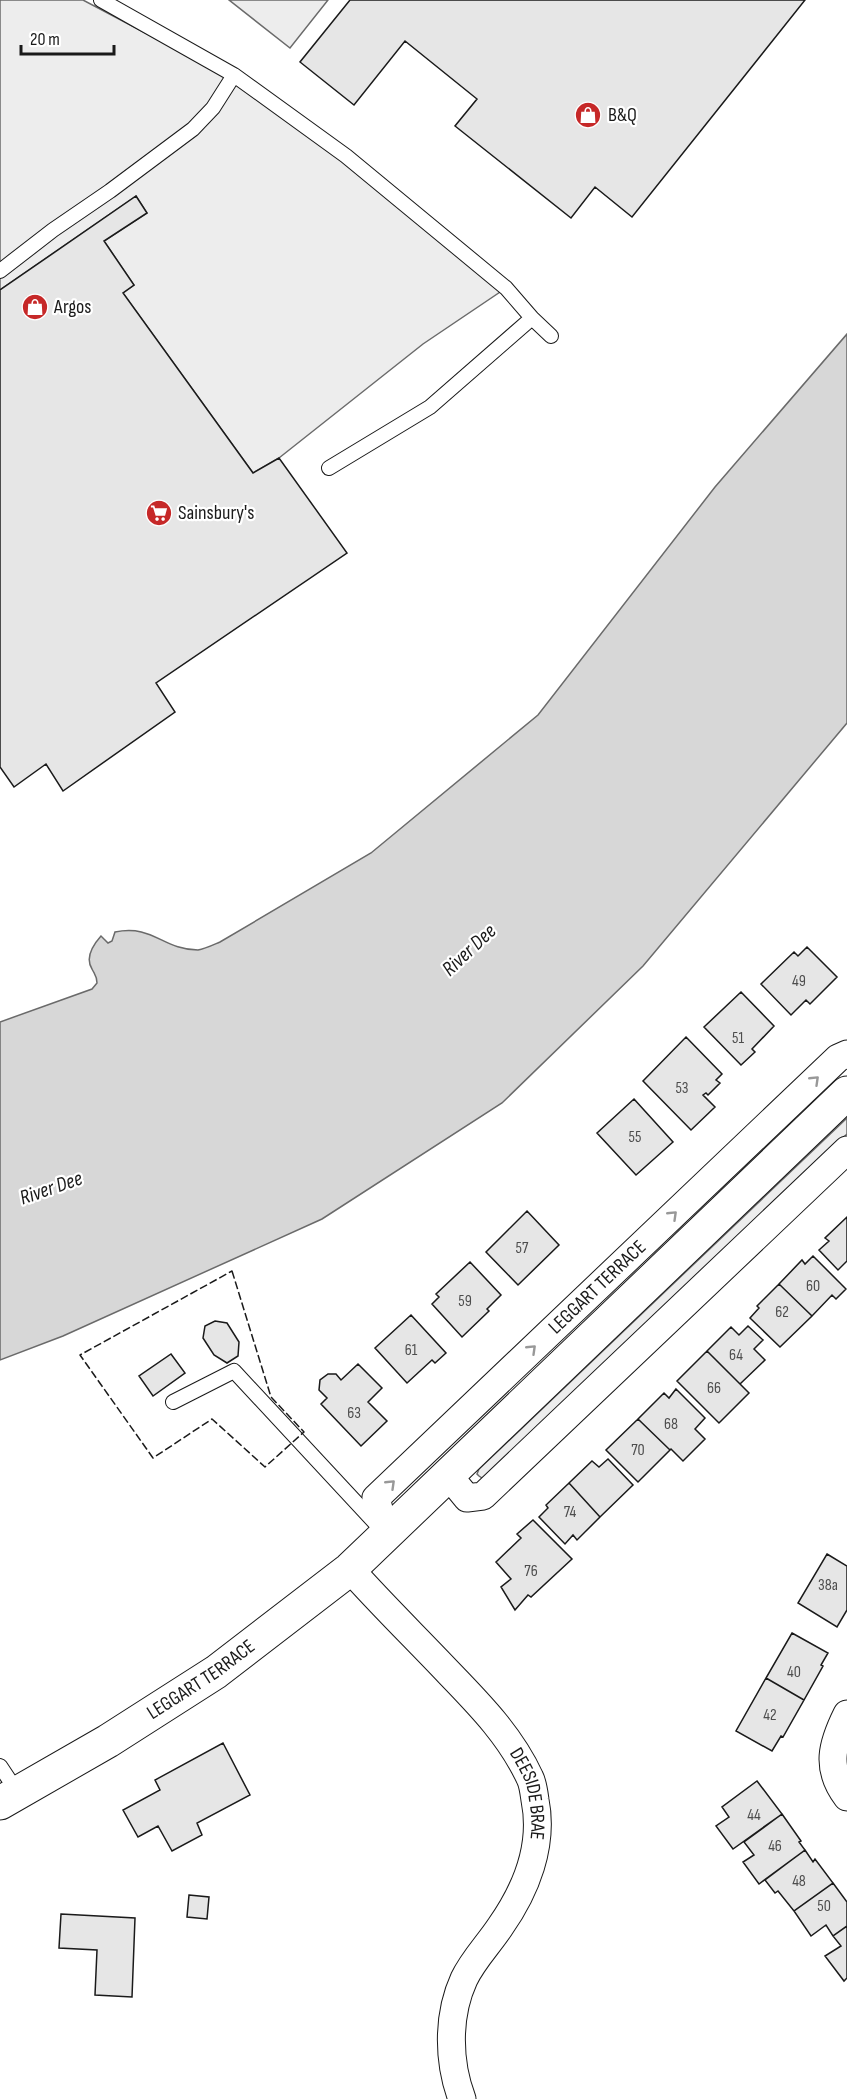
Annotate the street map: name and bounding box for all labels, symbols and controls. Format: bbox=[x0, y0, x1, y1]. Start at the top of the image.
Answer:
scale bar bbox=[21, 18, 114, 56]
text: 20 m bbox=[30, 29, 60, 50]
shop icon: B&Q bbox=[573, 100, 603, 130]
place label: B&Q bbox=[608, 103, 637, 127]
shop icon: Argos bbox=[20, 292, 50, 322]
place label: Argos bbox=[53, 295, 92, 319]
supermarket icon: Sainsbury's bbox=[144, 498, 174, 528]
place label: Sainsbury's bbox=[178, 501, 254, 525]
water label: River Dee bbox=[437, 919, 501, 981]
house number: 49 bbox=[792, 972, 806, 991]
house number: 51 bbox=[732, 1029, 744, 1048]
one-way arrow bbox=[807, 1077, 818, 1088]
house number: 53 bbox=[675, 1079, 689, 1098]
house number: 55 bbox=[629, 1128, 641, 1147]
water label: River Dee bbox=[16, 1166, 86, 1210]
one-way arrow bbox=[667, 1211, 677, 1222]
street label: LEGGART TERRACE bbox=[544, 1235, 651, 1339]
house number: 57 bbox=[516, 1239, 529, 1258]
house number: 60 bbox=[806, 1277, 820, 1296]
house number: 59 bbox=[458, 1292, 472, 1311]
house number: 62 bbox=[775, 1303, 789, 1322]
house number: 61 bbox=[405, 1341, 418, 1360]
one-way arrow bbox=[525, 1346, 536, 1357]
house number: 64 bbox=[729, 1346, 743, 1365]
house number: 66 bbox=[707, 1379, 721, 1398]
house number: 63 bbox=[347, 1404, 361, 1423]
house number: 68 bbox=[664, 1415, 678, 1434]
house number: 70 bbox=[631, 1441, 645, 1460]
one-way arrow bbox=[384, 1480, 395, 1491]
house number: 74 bbox=[564, 1503, 576, 1522]
house number: 76 bbox=[524, 1562, 538, 1581]
house number: 38a bbox=[818, 1576, 838, 1595]
street label: LEGGART TERRACE bbox=[143, 1634, 260, 1725]
house number: 40 bbox=[787, 1663, 801, 1682]
house number: 42 bbox=[763, 1706, 777, 1725]
street label: DEESIDE BRAE bbox=[504, 1743, 549, 1841]
house number: 44 bbox=[747, 1806, 761, 1825]
house number: 46 bbox=[768, 1837, 782, 1856]
house number: 48 bbox=[792, 1872, 806, 1891]
house number: 50 bbox=[817, 1897, 831, 1916]

